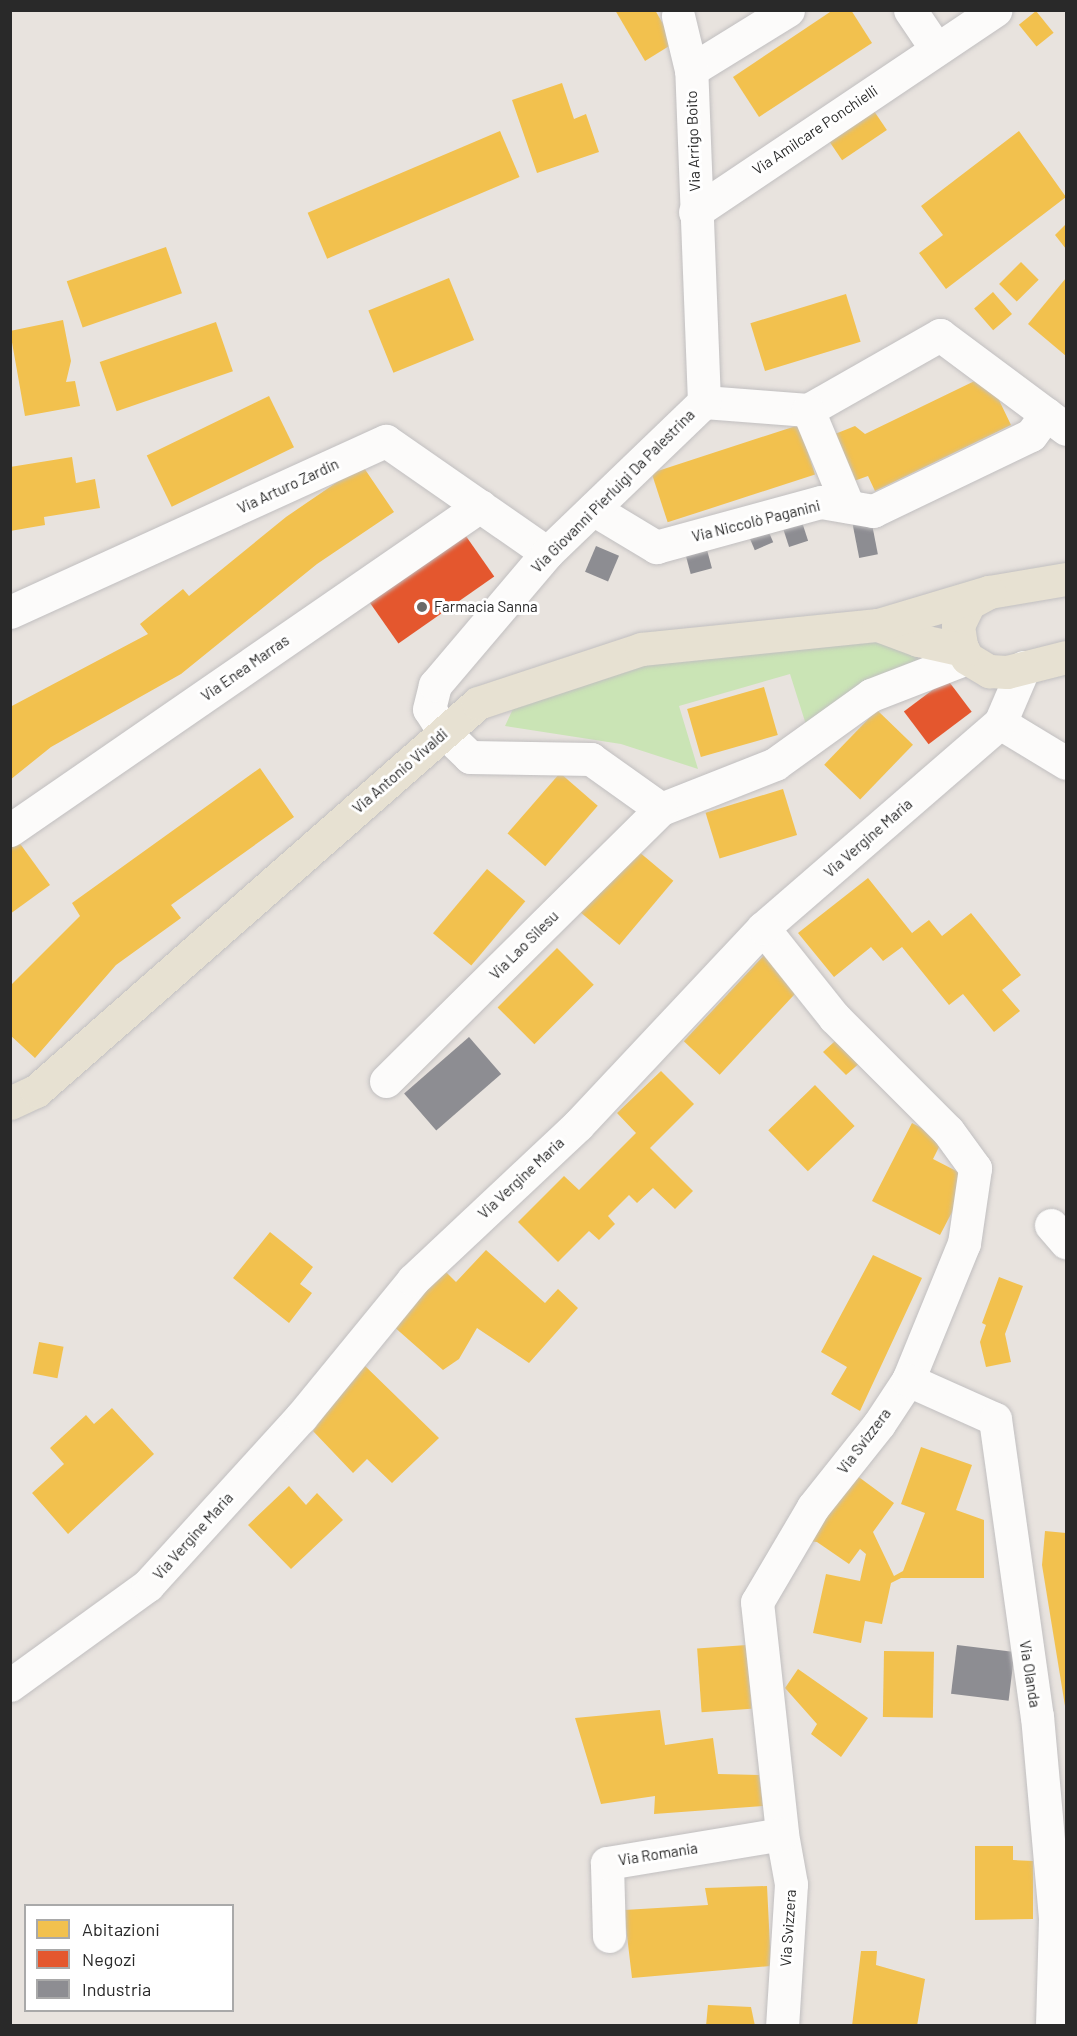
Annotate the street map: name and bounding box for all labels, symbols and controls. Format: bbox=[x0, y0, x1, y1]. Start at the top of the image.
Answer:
street label: Via Amilcare Ponchielli bbox=[749, 81, 881, 179]
street label: Via Arrigo Boito bbox=[682, 90, 704, 192]
street label: Via Giovanni Pierluigi Da Palestrina bbox=[528, 406, 698, 576]
street label: Via Arturo Zardin bbox=[235, 455, 341, 517]
street label: Via Niccolò Paganini bbox=[690, 496, 822, 546]
place label: Farmacia Sanna bbox=[434, 598, 538, 616]
marker: Farmacia Sanna bbox=[415, 600, 429, 614]
street label: Via Enea Marras bbox=[198, 631, 292, 705]
street label: Via Antonio Vivaldi bbox=[349, 725, 451, 817]
street label: Via Vergine Maria bbox=[820, 795, 916, 881]
street label: Via Lao Silesu bbox=[486, 907, 562, 983]
street label: Via Vergine Maria bbox=[474, 1134, 568, 1222]
street label: Via Svizzera bbox=[833, 1405, 895, 1477]
street label: Via Vergine Maria bbox=[149, 1489, 237, 1583]
street label: Via Olanda bbox=[1016, 1639, 1044, 1709]
street label: Via Romania bbox=[617, 1839, 699, 1869]
street label: Via Svizzera bbox=[776, 1889, 800, 1967]
legend bbox=[24, 1904, 234, 2012]
text: Abitazioni bbox=[82, 1918, 160, 1940]
text: Negozi bbox=[82, 1948, 136, 1970]
text: Industria bbox=[82, 1978, 151, 2000]

